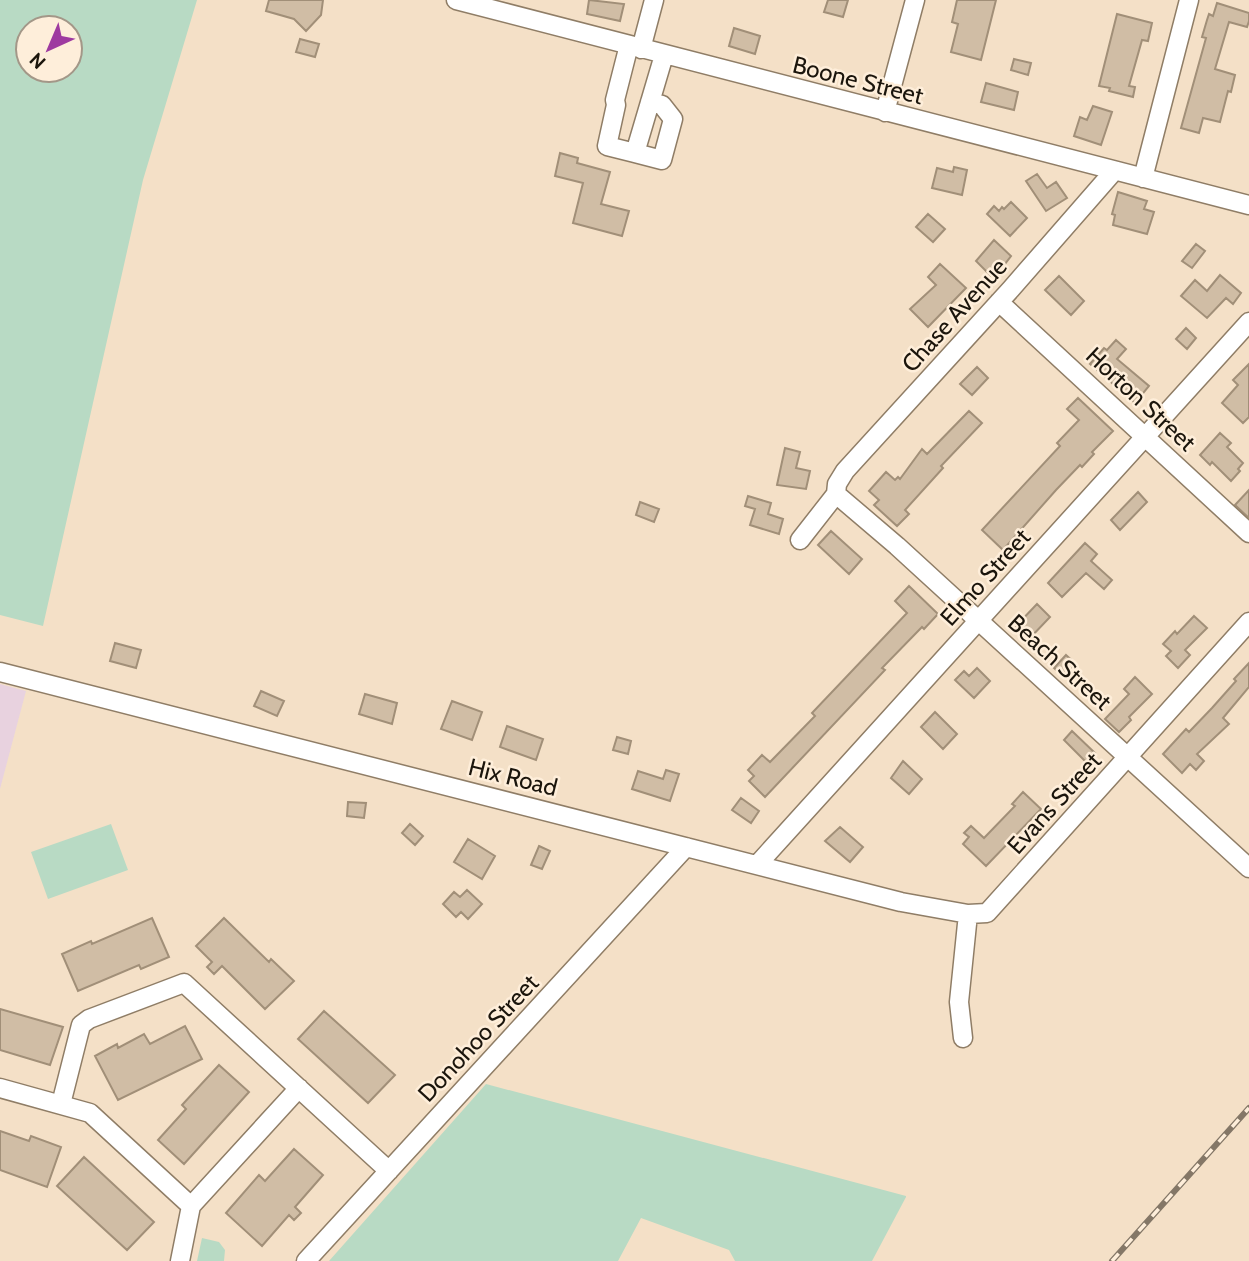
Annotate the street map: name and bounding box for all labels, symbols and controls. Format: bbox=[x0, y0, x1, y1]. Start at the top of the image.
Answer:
north arrow bbox=[14, 14, 84, 84]
text: N bbox=[25, 48, 50, 74]
street label: Boone Street bbox=[790, 50, 926, 110]
street label: Chase Avenue bbox=[895, 252, 1013, 378]
street label: Horton Street bbox=[1080, 341, 1202, 457]
street label: Elmo Street bbox=[934, 523, 1036, 631]
street label: Beach Street bbox=[1002, 608, 1118, 716]
street label: Evans Street bbox=[1001, 746, 1107, 860]
street label: Hix Road bbox=[466, 752, 560, 802]
street label: Donohoo Street bbox=[412, 968, 544, 1108]

